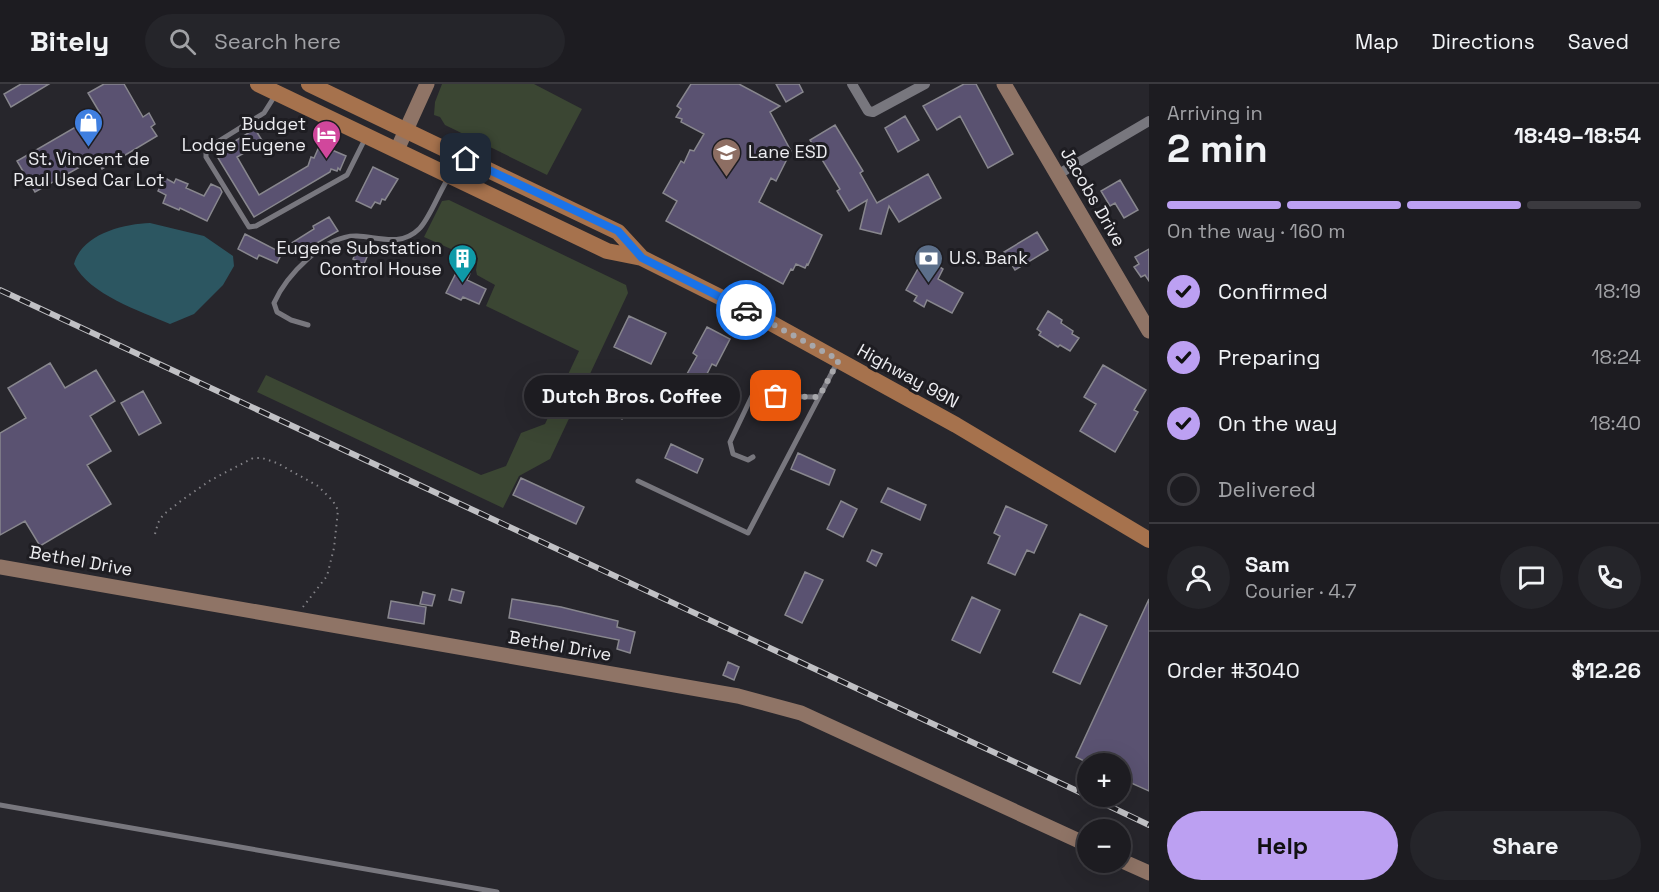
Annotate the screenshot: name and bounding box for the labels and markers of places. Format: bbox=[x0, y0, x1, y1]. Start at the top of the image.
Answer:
shop icon: St. Vincent de Paul Used Car Lot bbox=[73, 106, 105, 148]
place label: Budget Lodge Eugene bbox=[182, 112, 306, 156]
hotel icon: Budget Lodge Eugene bbox=[311, 118, 343, 160]
pin bbox=[440, 133, 491, 184]
school or university icon: Lane ESD bbox=[711, 136, 743, 178]
place label: Lane ESD bbox=[748, 140, 828, 163]
place label: St. Vincent de Paul Used Car Lot bbox=[13, 147, 165, 191]
place label: Eugene Substation Control House bbox=[277, 236, 442, 280]
building icon: Eugene Substation Control House bbox=[447, 242, 479, 284]
bank icon: U.S. Bank bbox=[912, 242, 944, 284]
place label: U.S. Bank bbox=[949, 246, 1028, 269]
pin bbox=[750, 370, 801, 421]
callout: Dutch Bros. Coffee bbox=[524, 375, 740, 417]

